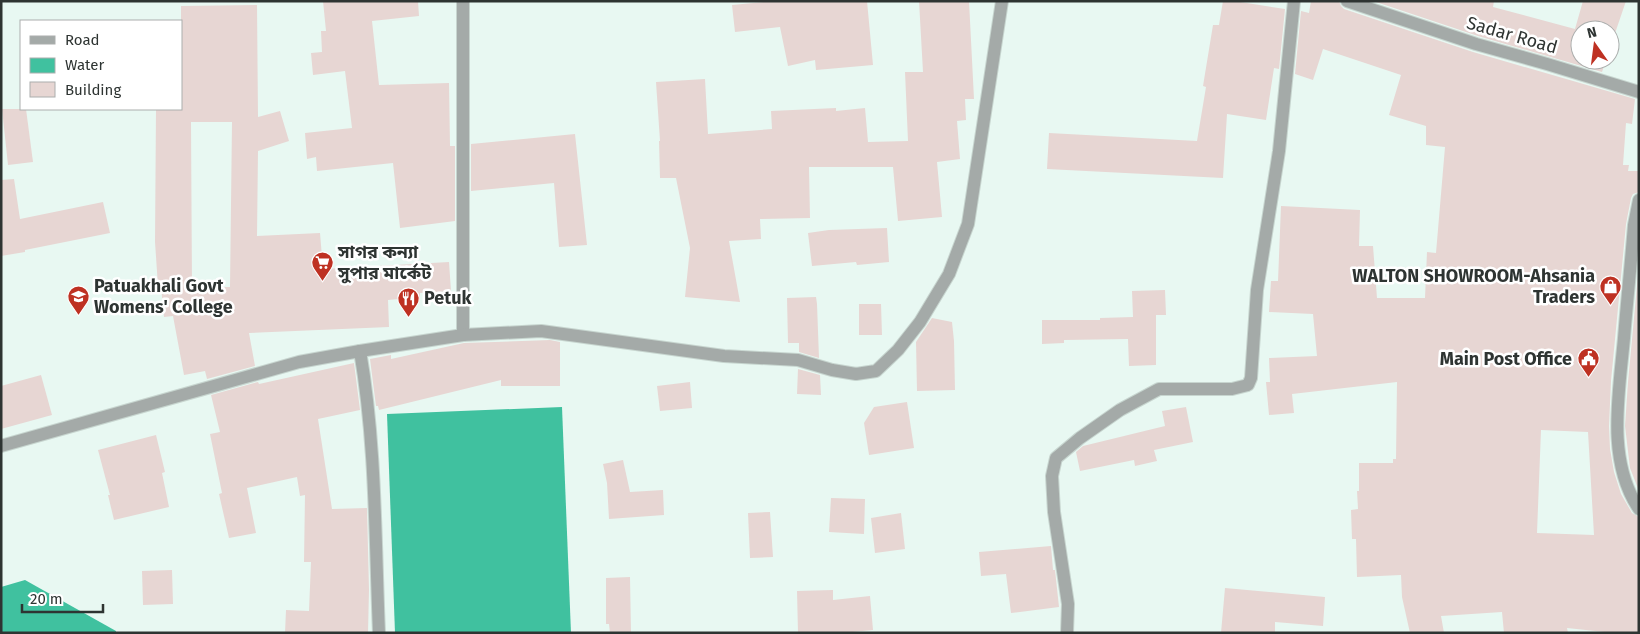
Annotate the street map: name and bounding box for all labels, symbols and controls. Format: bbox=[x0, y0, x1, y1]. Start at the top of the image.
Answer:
street label: Sadar Road bbox=[1464, 12, 1560, 58]
legend bbox=[20, 20, 182, 110]
north arrow bbox=[1570, 20, 1620, 70]
text: N bbox=[1585, 23, 1599, 42]
text: Road bbox=[65, 31, 100, 49]
text: Water bbox=[65, 56, 104, 74]
text: Building bbox=[65, 81, 121, 99]
place label: সাগর কন্যা সুপার মার্কেট bbox=[337, 241, 432, 284]
supermarket icon: সাগর কন্যা সুপার মার্কেট bbox=[310, 250, 334, 281]
place label: WALTON SHOWROOM-Ahsania Traders bbox=[1352, 265, 1595, 308]
shop icon: WALTON SHOWROOM-Ahsania Traders bbox=[1599, 274, 1623, 305]
place label: Patuakhali Govt Womens' College bbox=[94, 275, 233, 318]
school or university icon: Patuakhali Govt Womens' College bbox=[66, 284, 90, 315]
restaurant icon: Petuk bbox=[396, 286, 420, 317]
place label: Petuk bbox=[424, 287, 472, 309]
public building icon: Main Post Office bbox=[1576, 347, 1600, 378]
place label: Main Post Office bbox=[1440, 348, 1572, 370]
scale bar bbox=[22, 582, 104, 614]
text: 20 m bbox=[30, 590, 63, 608]

